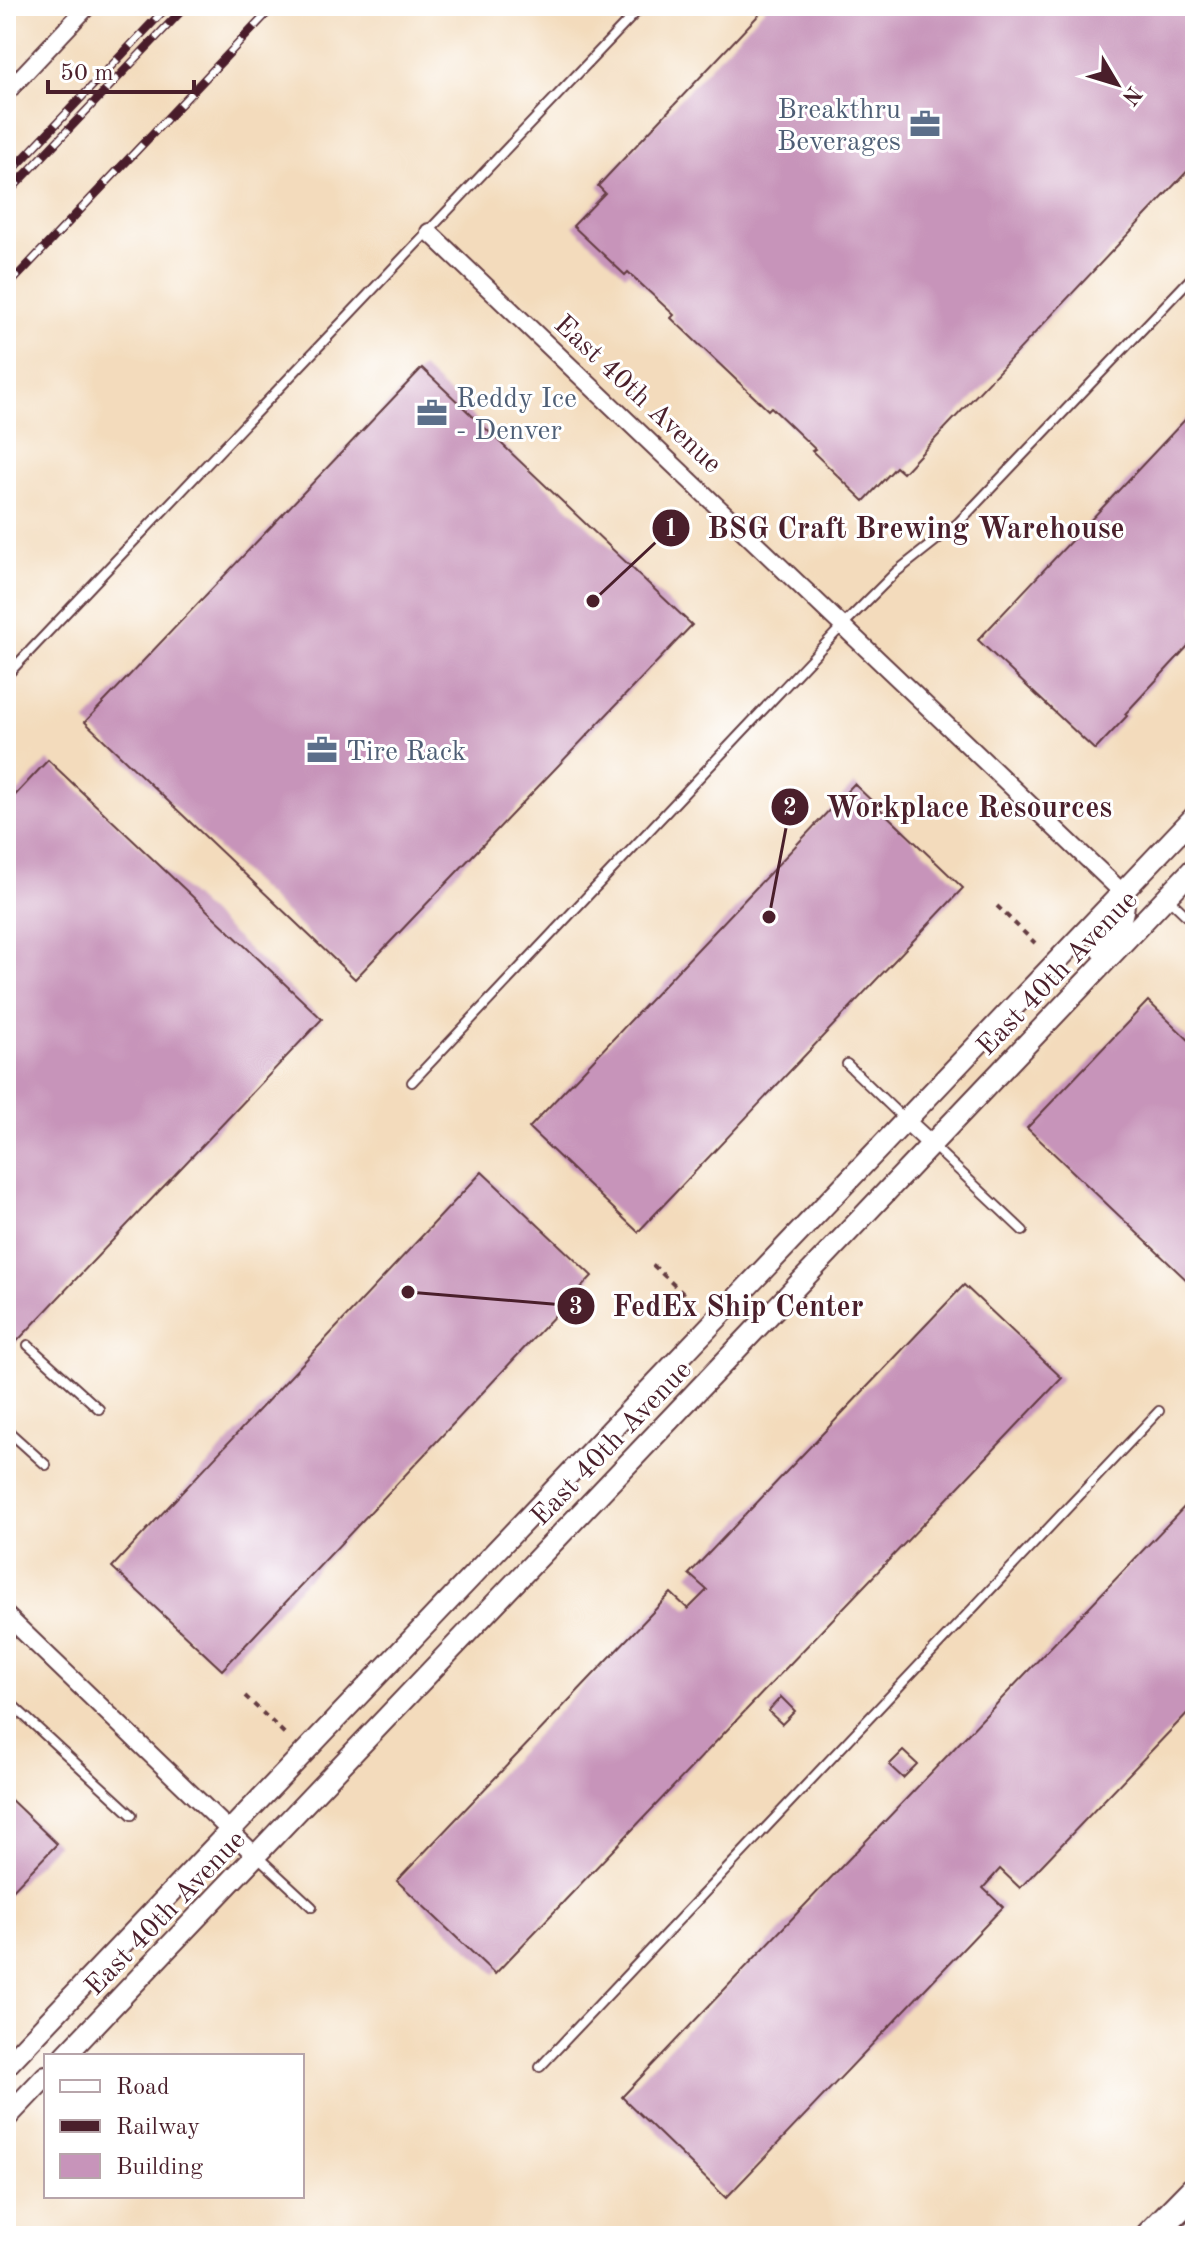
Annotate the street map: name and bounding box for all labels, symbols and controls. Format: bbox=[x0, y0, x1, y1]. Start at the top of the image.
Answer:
scale bar bbox=[48, 44, 194, 94]
north arrow bbox=[1077, 44, 1157, 124]
text: 50 m bbox=[60, 62, 114, 86]
text: N bbox=[1117, 82, 1145, 109]
place label: Breakthru Beverages bbox=[777, 97, 901, 157]
office icon: Breakthru Beverages bbox=[908, 107, 942, 141]
street label: East 40th Avenue bbox=[548, 311, 726, 480]
place label: Reddy Ice - Denver bbox=[456, 386, 577, 446]
office icon: Reddy Ice - Denver bbox=[415, 396, 449, 430]
callout: BSG Craft Brewing Warehouse bbox=[651, 501, 1141, 555]
text: BSG Craft Brewing Warehouse bbox=[707, 515, 1125, 545]
text: 1 bbox=[664, 518, 678, 542]
office icon: Tire Rack bbox=[305, 733, 339, 767]
place label: Tire Rack bbox=[346, 739, 466, 767]
callout: Workplace Resources bbox=[770, 780, 1128, 834]
text: Workplace Resources bbox=[826, 794, 1112, 824]
text: 2 bbox=[783, 797, 797, 821]
street label: East 40th Avenue bbox=[973, 886, 1144, 1062]
callout: FedEx Ship Center bbox=[556, 1279, 880, 1333]
text: FedEx Ship Center bbox=[612, 1293, 864, 1323]
text: 3 bbox=[569, 1296, 583, 1320]
street label: East 40th Avenue bbox=[527, 1356, 698, 1532]
street label: East 40th Avenue bbox=[81, 1826, 252, 2002]
legend bbox=[44, 2054, 304, 2198]
text: Road bbox=[116, 2076, 169, 2100]
text: Railway bbox=[116, 2116, 200, 2140]
text: Building bbox=[116, 2156, 203, 2180]

